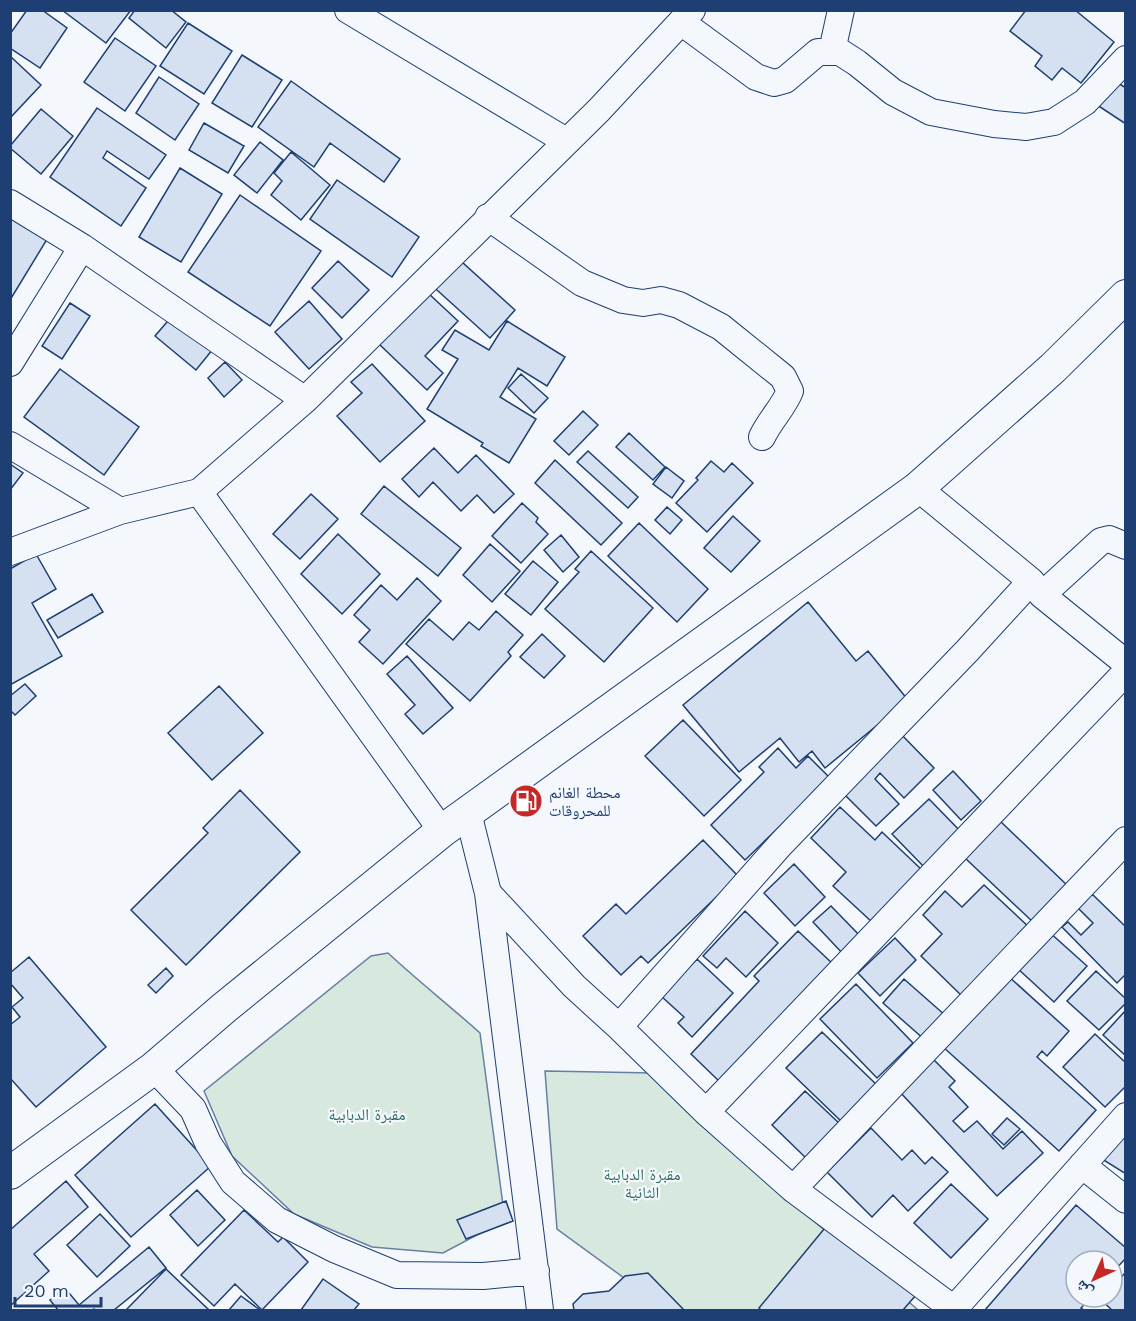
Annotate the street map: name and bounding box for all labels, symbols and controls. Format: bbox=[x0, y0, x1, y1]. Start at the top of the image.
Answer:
fuel station icon: محطة الغانم للمحروقات bbox=[508, 783, 544, 819]
place label: محطة الغانم للمحروقات bbox=[549, 783, 620, 820]
park label: مقبرة الدبابية bbox=[328, 1105, 406, 1124]
park label: مقبرة الدبابية الثانية bbox=[603, 1165, 681, 1202]
north arrow bbox=[1064, 1249, 1124, 1309]
scale bar bbox=[15, 1270, 100, 1308]
text: ش bbox=[1071, 1277, 1096, 1302]
text: 20 m bbox=[24, 1280, 69, 1301]

